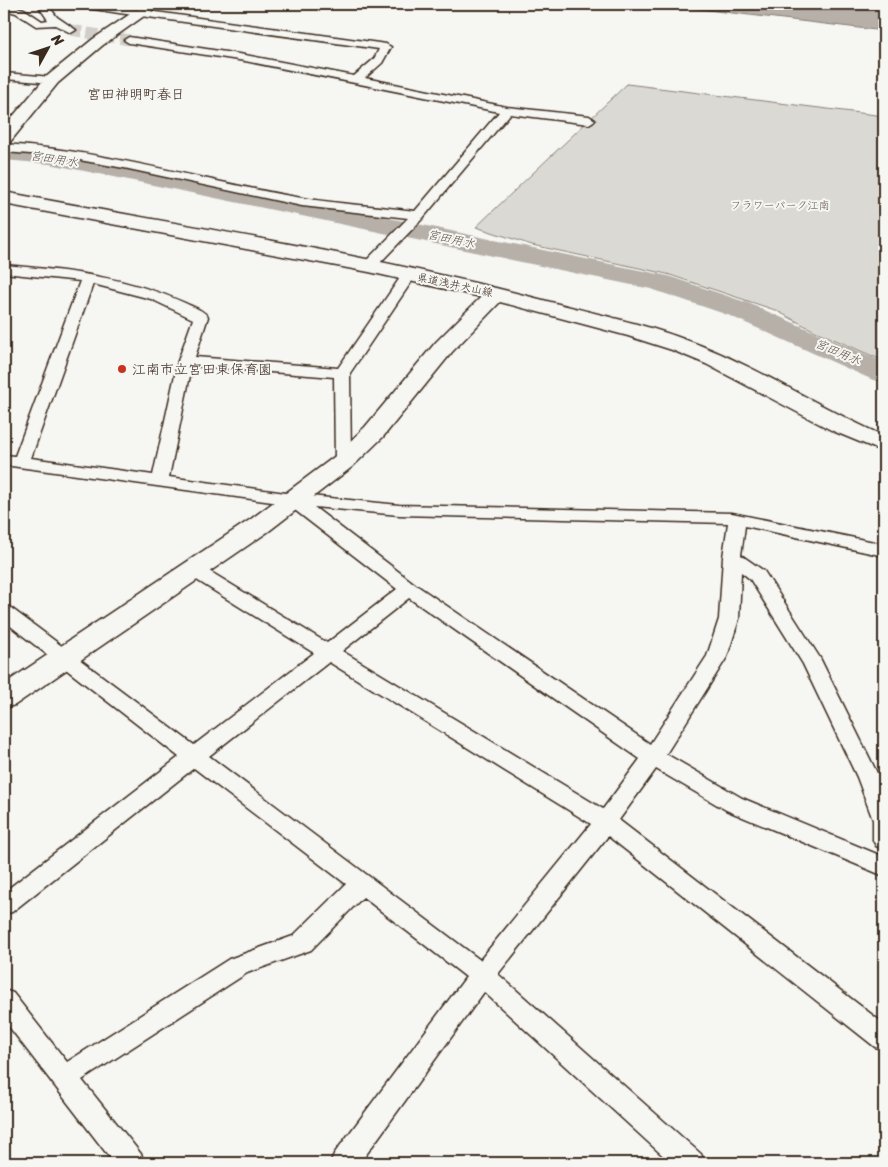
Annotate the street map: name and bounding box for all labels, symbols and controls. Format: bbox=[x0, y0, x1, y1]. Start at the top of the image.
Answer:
north arrow bbox=[22, 22, 72, 72]
text: N bbox=[44, 27, 70, 52]
district label: 宮田神明町春日 bbox=[87, 82, 185, 107]
water label: 宮田用水 bbox=[29, 144, 79, 174]
park label: フラワーパーク江南 bbox=[731, 196, 830, 215]
water label: 宮田用水 bbox=[425, 223, 477, 255]
street label: 県道浅井犬山線 bbox=[415, 268, 495, 302]
water label: 宮田用水 bbox=[812, 332, 864, 372]
place label: 江南市立宮田東保育園 bbox=[132, 357, 272, 382]
marker: 江南市立宮田東保育園 bbox=[116, 363, 128, 375]

